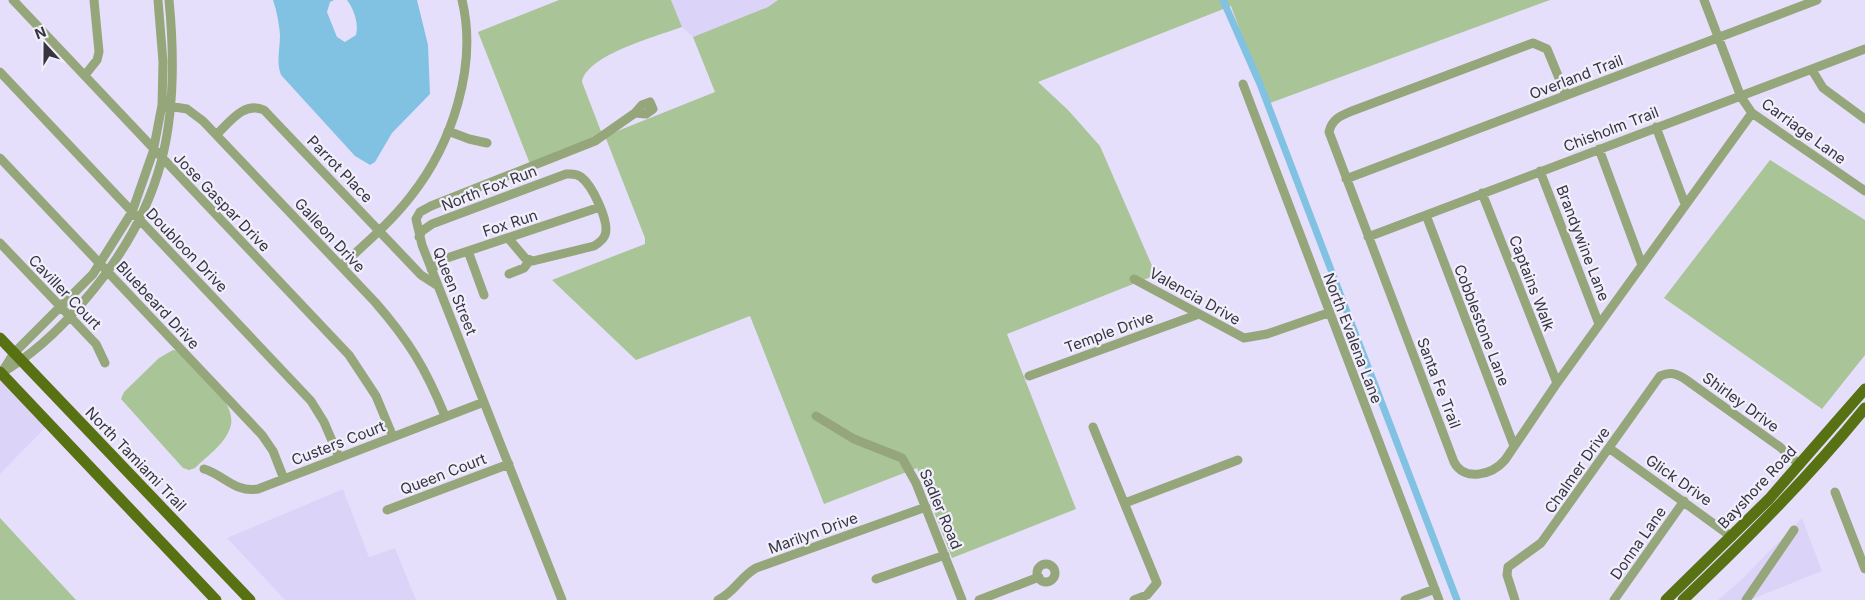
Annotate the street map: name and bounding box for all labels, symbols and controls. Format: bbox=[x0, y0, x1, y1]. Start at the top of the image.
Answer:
north arrow bbox=[20, 20, 70, 70]
text: N bbox=[32, 23, 48, 42]
street label: Overland Trail bbox=[1527, 50, 1625, 104]
street label: Carriage Lane bbox=[1758, 94, 1850, 168]
street label: Chisholm Trail bbox=[1561, 102, 1661, 156]
street label: Parrot Place bbox=[303, 131, 377, 207]
street label: Jose Gaspar Drive bbox=[170, 148, 274, 256]
street label: North Fox Run bbox=[439, 161, 539, 215]
street label: Brandywine Lane bbox=[1552, 182, 1614, 304]
street label: Galleon Drive bbox=[291, 194, 369, 276]
street label: Doubloon Drive bbox=[142, 204, 232, 296]
street label: Fox Run bbox=[480, 205, 540, 241]
street label: Captains Walk bbox=[1505, 232, 1559, 334]
street label: Queen Street bbox=[429, 244, 481, 338]
street label: Caviller Court bbox=[25, 251, 105, 333]
street label: Bluebeard Drive bbox=[112, 257, 204, 353]
street label: Cobblestone Lane bbox=[1450, 262, 1514, 388]
street label: Valencia Drive bbox=[1146, 263, 1244, 329]
street label: North Evalena Lane bbox=[1319, 270, 1387, 406]
street label: Temple Drive bbox=[1062, 307, 1156, 357]
street label: Santa Fe Trail bbox=[1413, 335, 1465, 431]
street label: Shirley Drive bbox=[1699, 368, 1783, 436]
street label: North Tamiami Trail bbox=[81, 403, 191, 515]
street label: Custers Court bbox=[289, 416, 388, 470]
street label: Chalmer Drive bbox=[1540, 423, 1614, 517]
street label: Bayshore Road bbox=[1714, 441, 1800, 533]
street label: Queen Court bbox=[397, 449, 489, 499]
street label: Glick Drive bbox=[1642, 450, 1716, 510]
street label: Sadler Road bbox=[916, 466, 966, 552]
street label: Donna Lane bbox=[1606, 503, 1670, 583]
street label: Marilyn Drive bbox=[766, 508, 860, 558]

